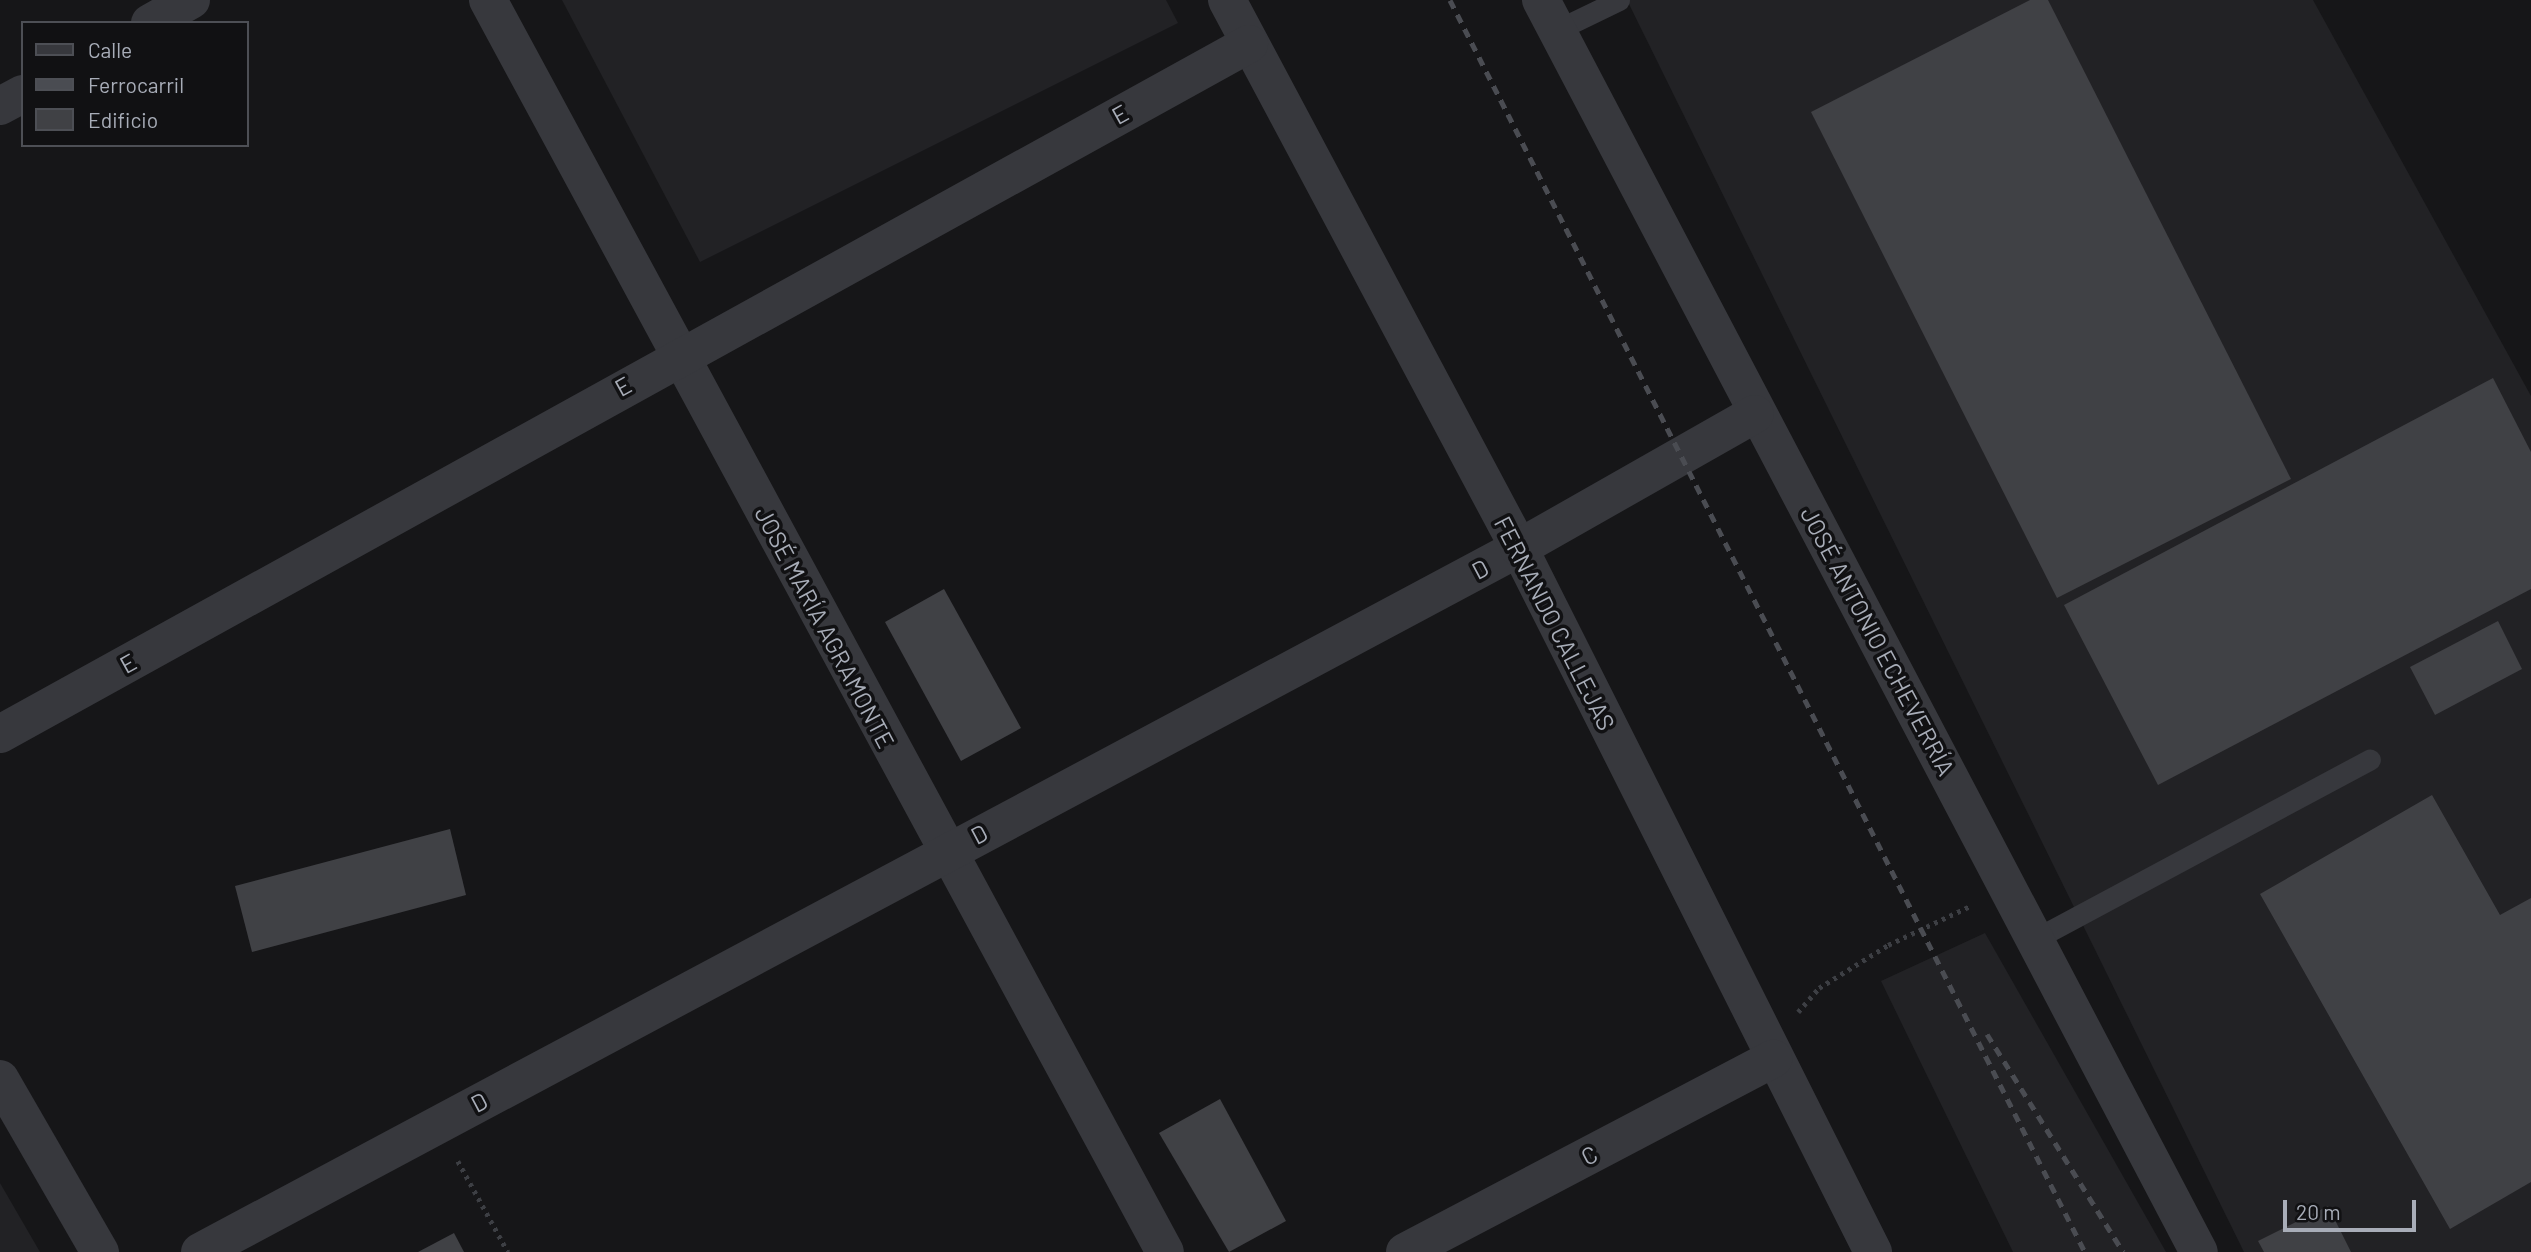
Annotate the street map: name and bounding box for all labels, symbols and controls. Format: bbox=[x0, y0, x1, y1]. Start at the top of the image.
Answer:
legend bbox=[21, 21, 248, 147]
text: Calle bbox=[88, 37, 132, 62]
text: Ferrocarril bbox=[88, 72, 184, 97]
street label: E bbox=[1107, 98, 1133, 130]
text: Edificio bbox=[88, 107, 158, 132]
street label: E bbox=[610, 370, 636, 402]
street label: JOSÉ MARÍA AGRAMONTE bbox=[749, 501, 901, 753]
street label: JOSÉ ANTONIO ECHEVERRÍA bbox=[1795, 502, 1961, 780]
street label: FERNANDO CALLEJAS bbox=[1489, 511, 1621, 735]
street label: D bbox=[1467, 553, 1493, 585]
street label: E bbox=[115, 647, 141, 679]
street label: D bbox=[966, 818, 992, 850]
street label: D bbox=[466, 1086, 492, 1118]
street label: C bbox=[1576, 1139, 1602, 1171]
scale bar bbox=[2286, 1186, 2419, 1230]
text: 20 m bbox=[2296, 1199, 2341, 1224]

